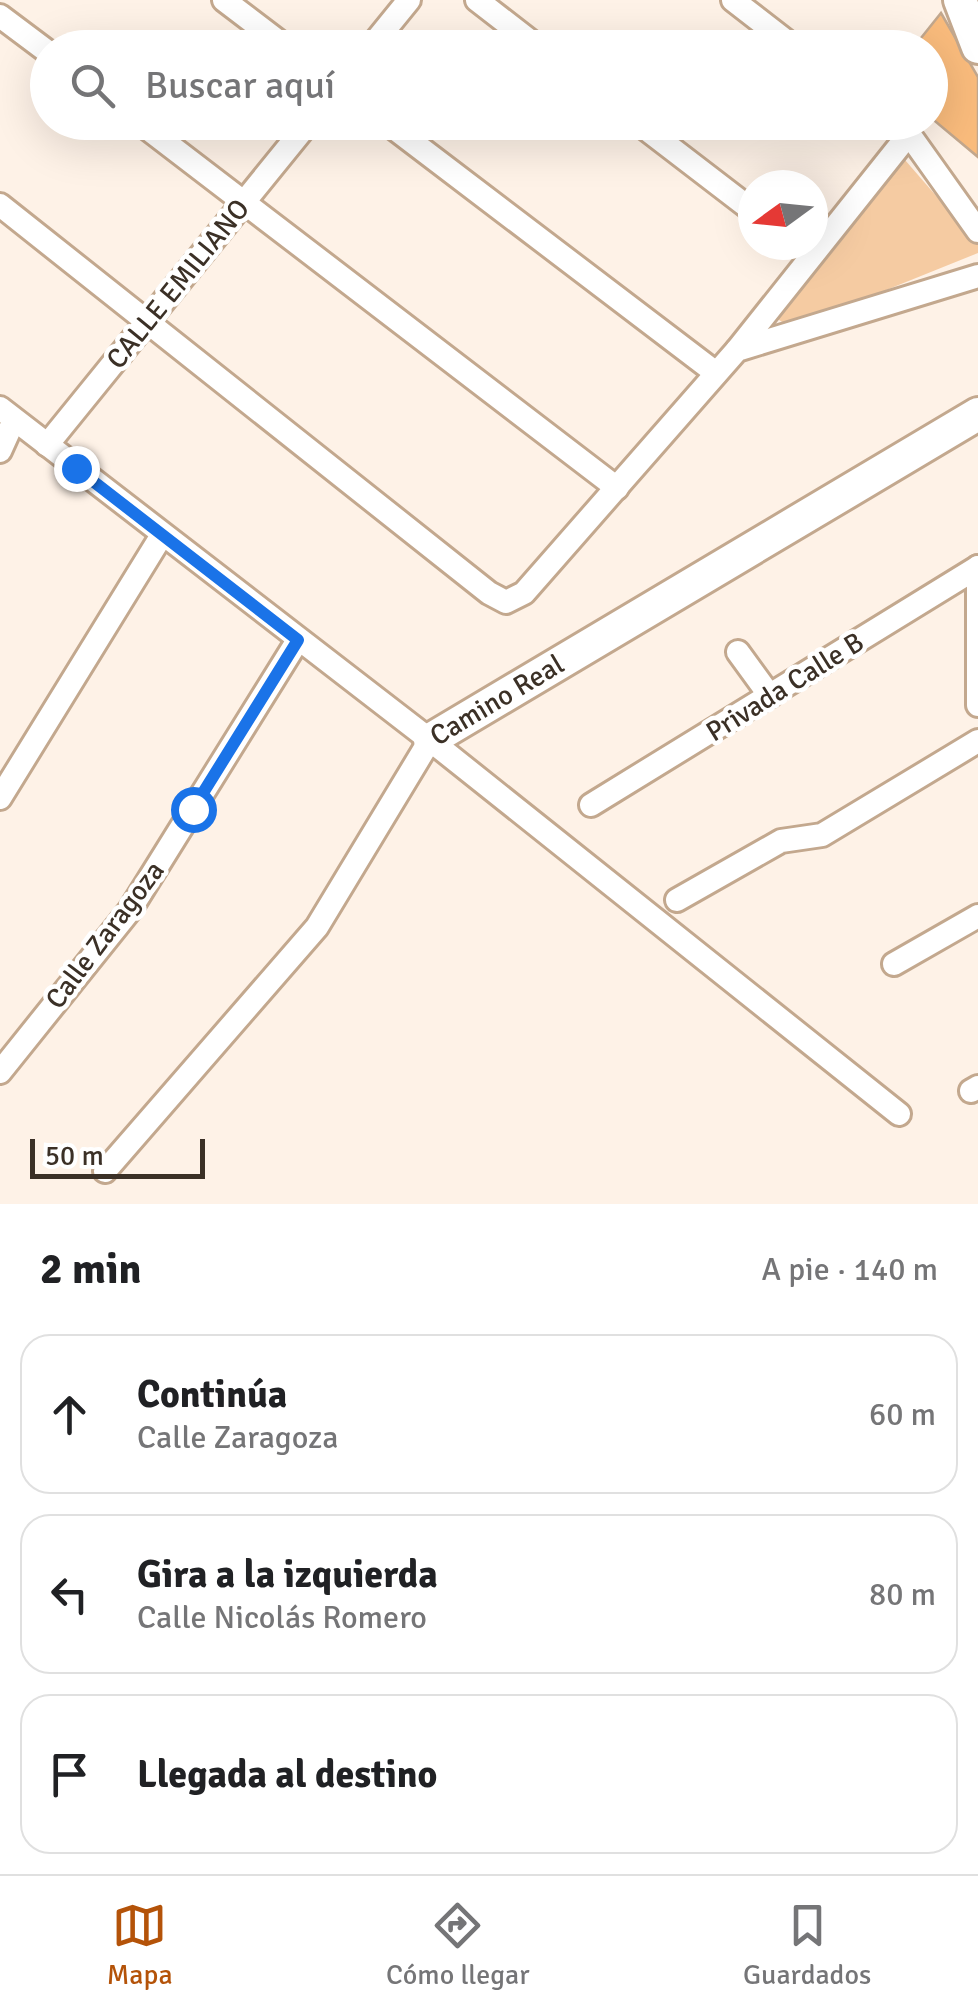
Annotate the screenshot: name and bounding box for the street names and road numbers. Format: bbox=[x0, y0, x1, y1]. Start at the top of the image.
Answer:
street label: CALLE EMILIANO bbox=[99, 192, 257, 376]
street label: Privada Calle B bbox=[700, 625, 870, 749]
street label: Camino Real bbox=[424, 647, 570, 753]
street label: Calle Zaragoza bbox=[38, 854, 172, 1016]

